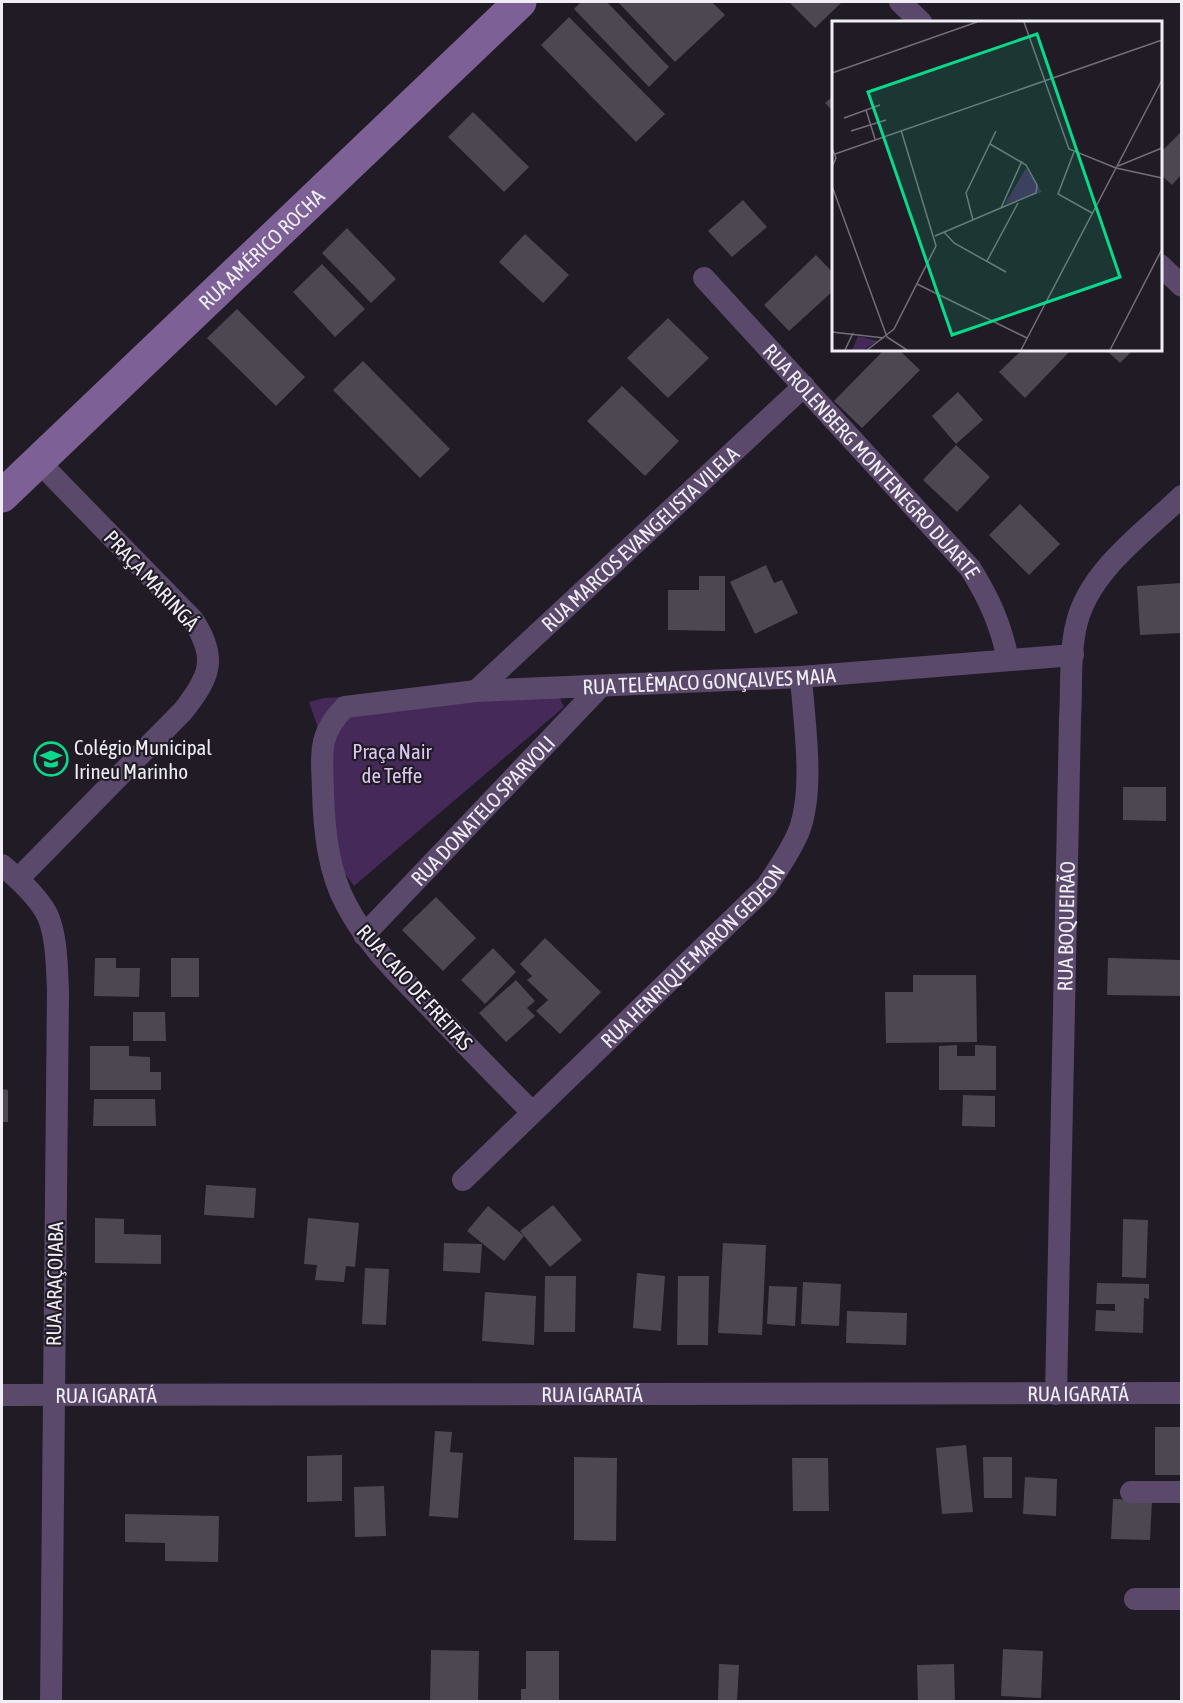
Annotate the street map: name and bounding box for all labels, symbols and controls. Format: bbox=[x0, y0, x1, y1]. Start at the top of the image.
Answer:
inset map bbox=[832, 21, 1162, 351]
street label: RUA AMÉRICO ROCHA bbox=[193, 183, 329, 314]
street label: RUA ROLENBERG MONTENEGRO DUARTE bbox=[758, 339, 985, 582]
street label: RUA MARCOS EVANGELISTA VILELA bbox=[536, 441, 744, 636]
street label: PRAÇA MARINGÁ bbox=[100, 525, 205, 635]
street label: RUA TELÊMACO GONÇALVES MAIA bbox=[582, 662, 837, 698]
street label: RUA DONATELO SPARVOLI bbox=[406, 731, 559, 890]
place label: Colégio Municipal Irineu Marinho bbox=[74, 735, 212, 783]
park label: Praça Nair de Teffe bbox=[352, 739, 433, 787]
school or university icon: Colégio Municipal Irineu Marinho bbox=[33, 741, 69, 777]
street label: RUA HENRIQUE MARON GEDEON bbox=[596, 860, 790, 1052]
street label: RUA BOQUEIRÃO bbox=[1052, 861, 1079, 992]
street label: RUA CAIO DE FREITAS bbox=[352, 919, 478, 1055]
street label: RUA ARAÇOIABA bbox=[41, 1221, 67, 1346]
street label: RUA IGARATÁ bbox=[1027, 1381, 1129, 1405]
street label: RUA IGARATÁ bbox=[541, 1382, 643, 1406]
street label: RUA IGARATÁ bbox=[55, 1383, 157, 1407]

